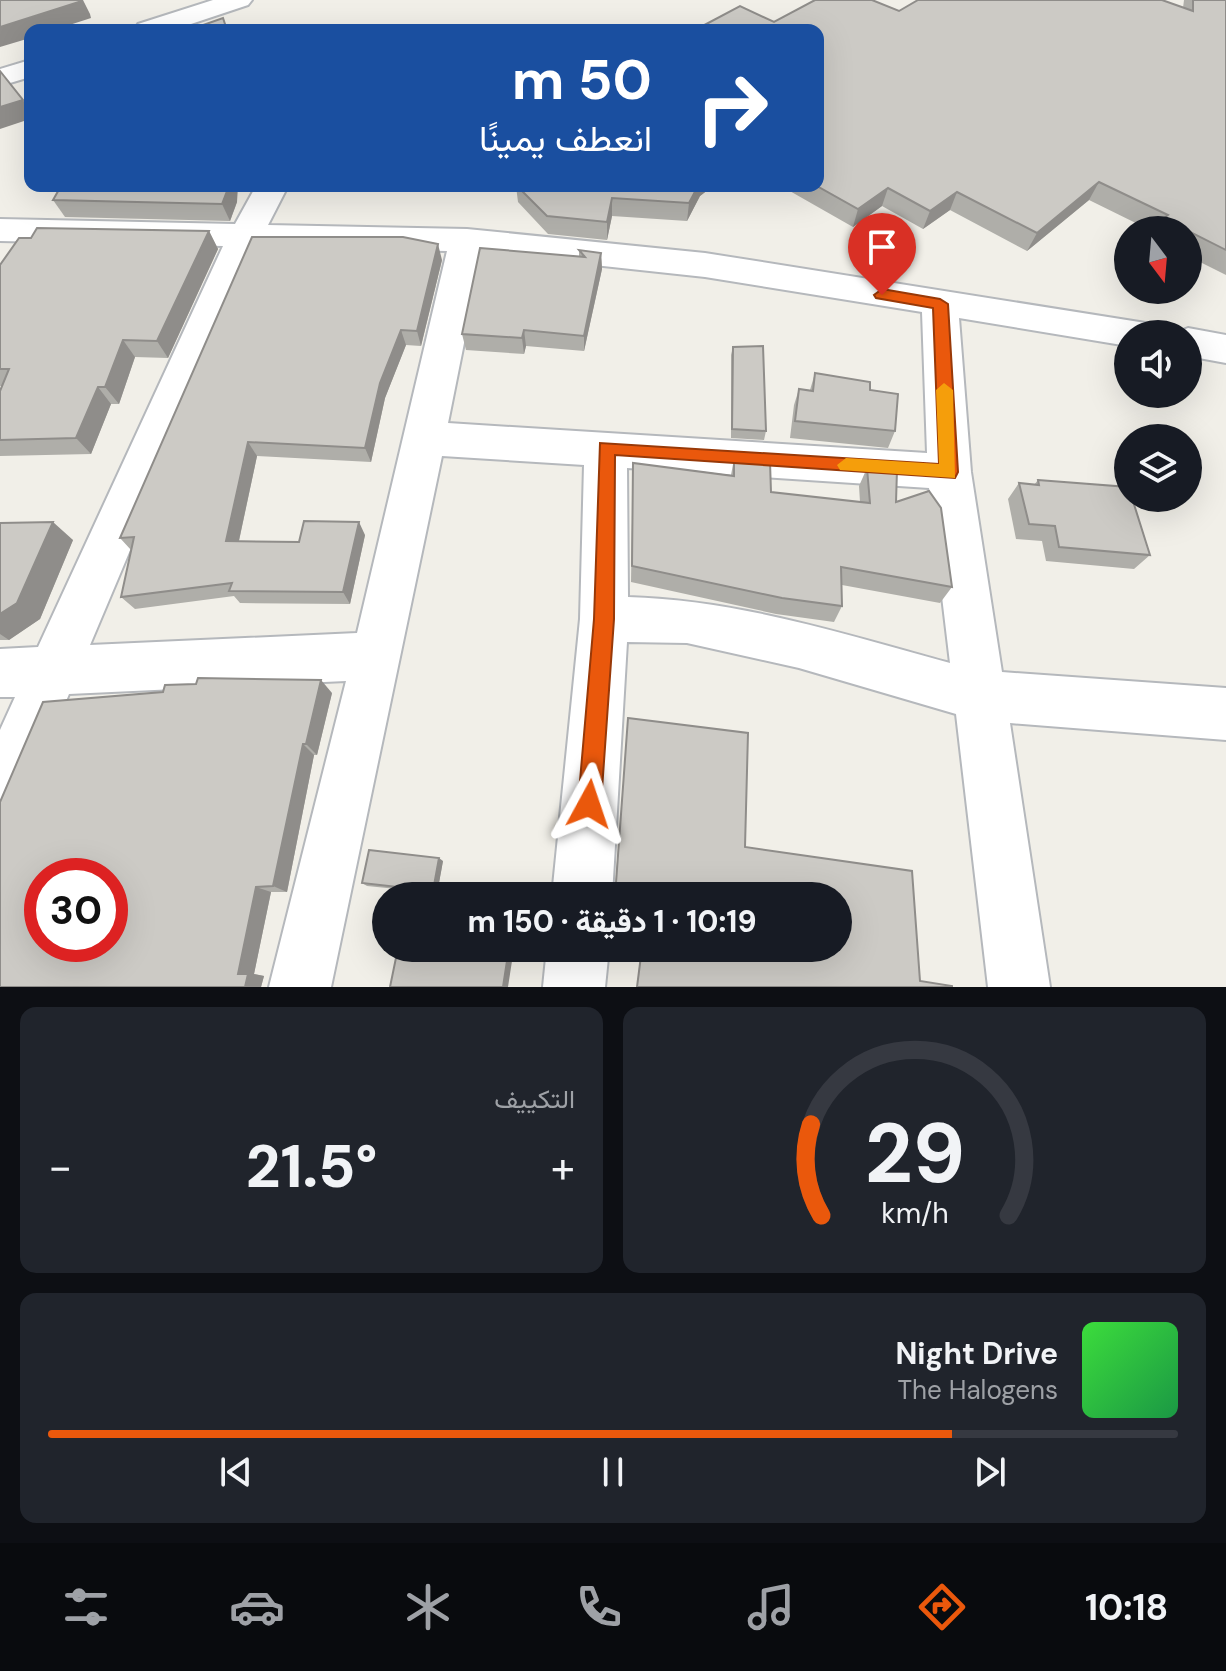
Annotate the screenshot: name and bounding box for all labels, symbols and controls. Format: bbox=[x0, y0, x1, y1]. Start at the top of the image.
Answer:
text: 50 m bbox=[512, 43, 652, 116]
icon: right bbox=[680, 56, 784, 160]
text: انعطف يمينًا bbox=[479, 115, 652, 162]
pin bbox=[848, 213, 916, 295]
north arrow bbox=[1114, 216, 1202, 304]
map controls bbox=[1114, 216, 1202, 512]
icon: arrive bbox=[860, 225, 904, 269]
button: sound bbox=[1114, 320, 1202, 408]
button: layers bbox=[1114, 424, 1202, 512]
position arrow bbox=[547, 762, 631, 846]
speed limit sign: 30 bbox=[24, 858, 128, 962]
text: 10:19 · 1 دقيقة · 150 m bbox=[468, 902, 756, 941]
text: التكييف bbox=[494, 1082, 575, 1116]
text: 29 bbox=[864, 1099, 965, 1208]
text: 21.5° bbox=[246, 1127, 377, 1206]
text: − bbox=[48, 1138, 72, 1196]
text: + bbox=[551, 1138, 575, 1196]
text: km/h bbox=[881, 1195, 948, 1232]
text: Night Drive bbox=[895, 1334, 1058, 1373]
text: The Halogens bbox=[898, 1373, 1058, 1407]
icon: previous bbox=[214, 1450, 258, 1494]
icon: pause bbox=[591, 1450, 635, 1494]
icon: next bbox=[968, 1450, 1012, 1494]
icon: filters bbox=[58, 1579, 114, 1635]
icon: car bbox=[229, 1579, 285, 1635]
icon: climate bbox=[400, 1579, 456, 1635]
icon: phone bbox=[571, 1579, 627, 1635]
icon: music bbox=[743, 1579, 799, 1635]
icon: directions bbox=[914, 1579, 970, 1635]
text: 10:18 bbox=[1085, 1584, 1168, 1631]

